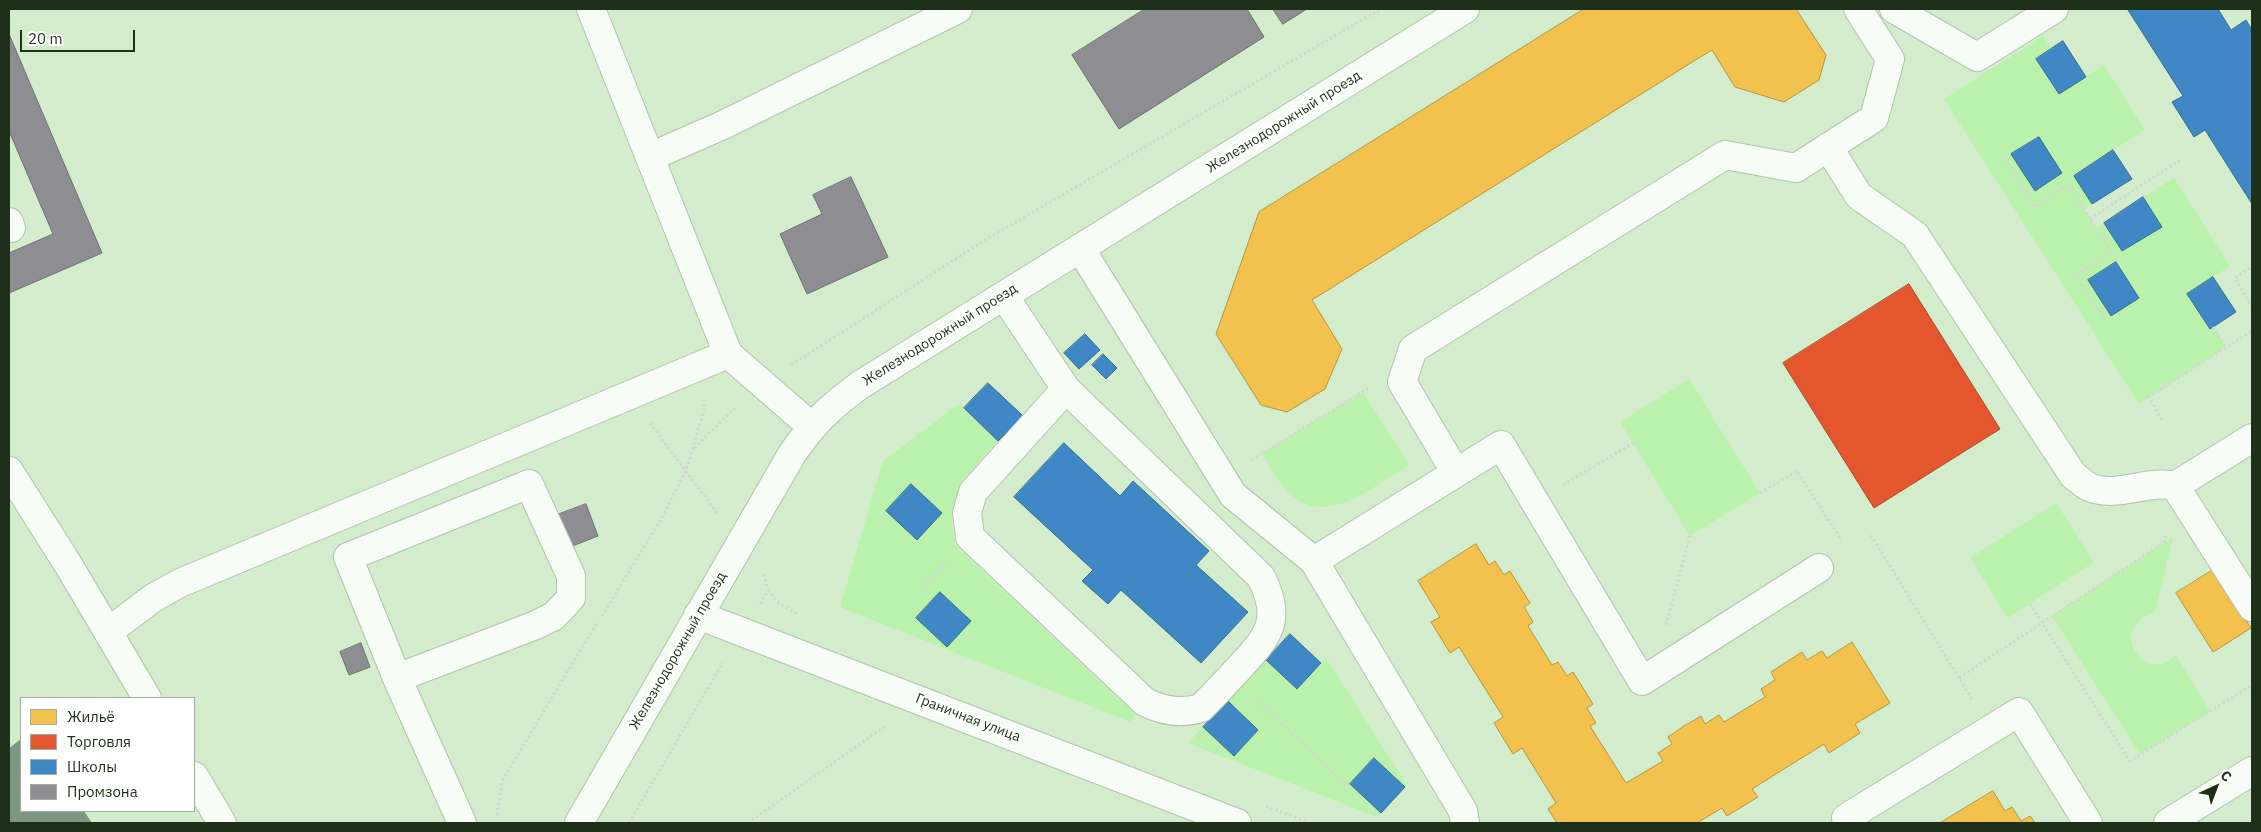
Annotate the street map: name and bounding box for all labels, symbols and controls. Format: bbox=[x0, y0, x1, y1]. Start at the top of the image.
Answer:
scale bar bbox=[22, 20, 138, 52]
text: 20 m bbox=[28, 29, 63, 48]
street label: Железнодорожный проезд bbox=[1204, 67, 1364, 177]
street label: Железнодорожный проезд bbox=[860, 280, 1020, 390]
street label: Железнодорожный проезд bbox=[626, 569, 730, 733]
street label: Граничная улица bbox=[913, 690, 1023, 746]
legend bbox=[20, 697, 195, 812]
text: Жильё bbox=[67, 707, 115, 726]
text: Торговля bbox=[67, 732, 131, 751]
text: Школы bbox=[67, 757, 117, 776]
north arrow bbox=[2191, 762, 2241, 812]
text: С bbox=[2217, 766, 2236, 786]
text: Промзона bbox=[67, 782, 138, 801]

